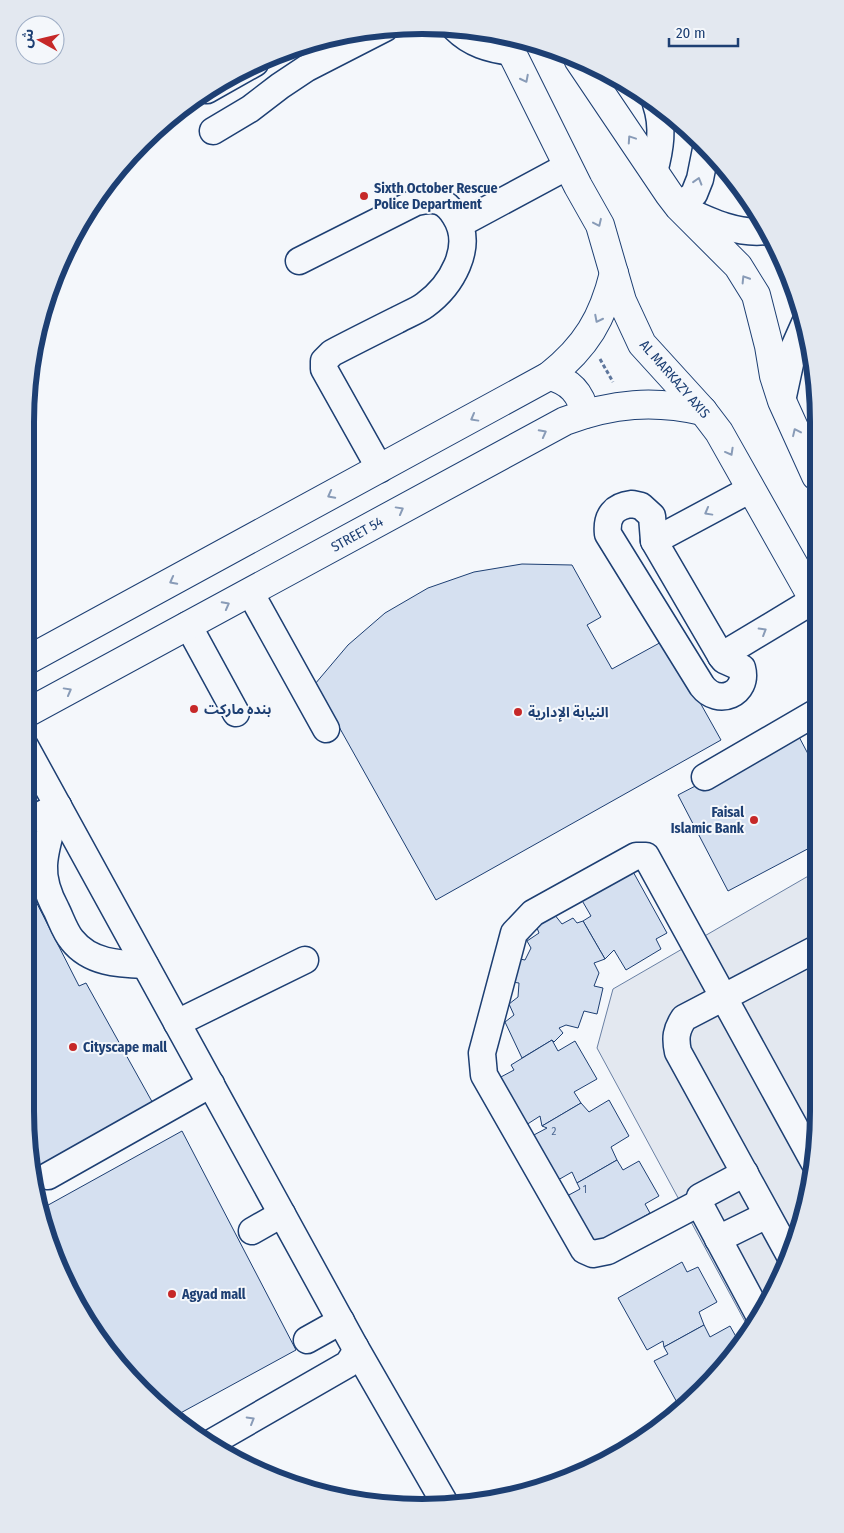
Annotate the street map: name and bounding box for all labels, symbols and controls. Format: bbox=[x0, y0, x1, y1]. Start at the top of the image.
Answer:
north arrow bbox=[15, 15, 65, 65]
scale bar bbox=[669, 15, 738, 47]
text: 20 m bbox=[676, 24, 706, 42]
text: ش bbox=[18, 28, 37, 49]
one-way arrow bbox=[519, 73, 529, 82]
one-way arrow bbox=[628, 135, 637, 144]
one-way arrow bbox=[693, 178, 703, 186]
place label: Sixth October Rescue Police Department bbox=[374, 180, 498, 213]
marker: Sixth October Rescue Police Department bbox=[358, 190, 370, 202]
one-way arrow bbox=[592, 218, 602, 227]
one-way arrow bbox=[742, 275, 752, 284]
one-way arrow bbox=[594, 314, 604, 323]
street label: AL MARKAZY AXIS bbox=[636, 337, 713, 422]
one-way arrow bbox=[470, 411, 479, 421]
one-way arrow bbox=[791, 428, 802, 437]
one-way arrow bbox=[537, 429, 546, 439]
one-way arrow bbox=[724, 447, 734, 456]
one-way arrow bbox=[327, 489, 336, 499]
one-way arrow bbox=[705, 506, 714, 516]
one-way arrow bbox=[395, 507, 404, 517]
street label: STREET 54 bbox=[328, 513, 386, 556]
one-way arrow bbox=[169, 575, 178, 585]
one-way arrow bbox=[221, 601, 230, 611]
one-way arrow bbox=[757, 627, 766, 637]
one-way arrow bbox=[63, 687, 72, 697]
place label: بنده ماركت bbox=[204, 701, 271, 718]
marker: بنده ماركت bbox=[188, 703, 200, 715]
place label: النيابة الإدارية bbox=[528, 704, 609, 722]
marker: النيابة الإدارية bbox=[512, 706, 524, 718]
place label: Faisal Islamic Bank bbox=[671, 804, 745, 837]
marker: Faisal Islamic Bank bbox=[748, 814, 760, 826]
place label: Cityscape mall bbox=[83, 1039, 167, 1056]
marker: Cityscape mall bbox=[67, 1041, 79, 1053]
house number: 2 bbox=[552, 1125, 557, 1138]
house number: 1 bbox=[583, 1183, 587, 1196]
place label: Agyad mall bbox=[181, 1286, 246, 1303]
marker: Agyad mall bbox=[166, 1288, 178, 1300]
one-way arrow bbox=[245, 1416, 254, 1426]

